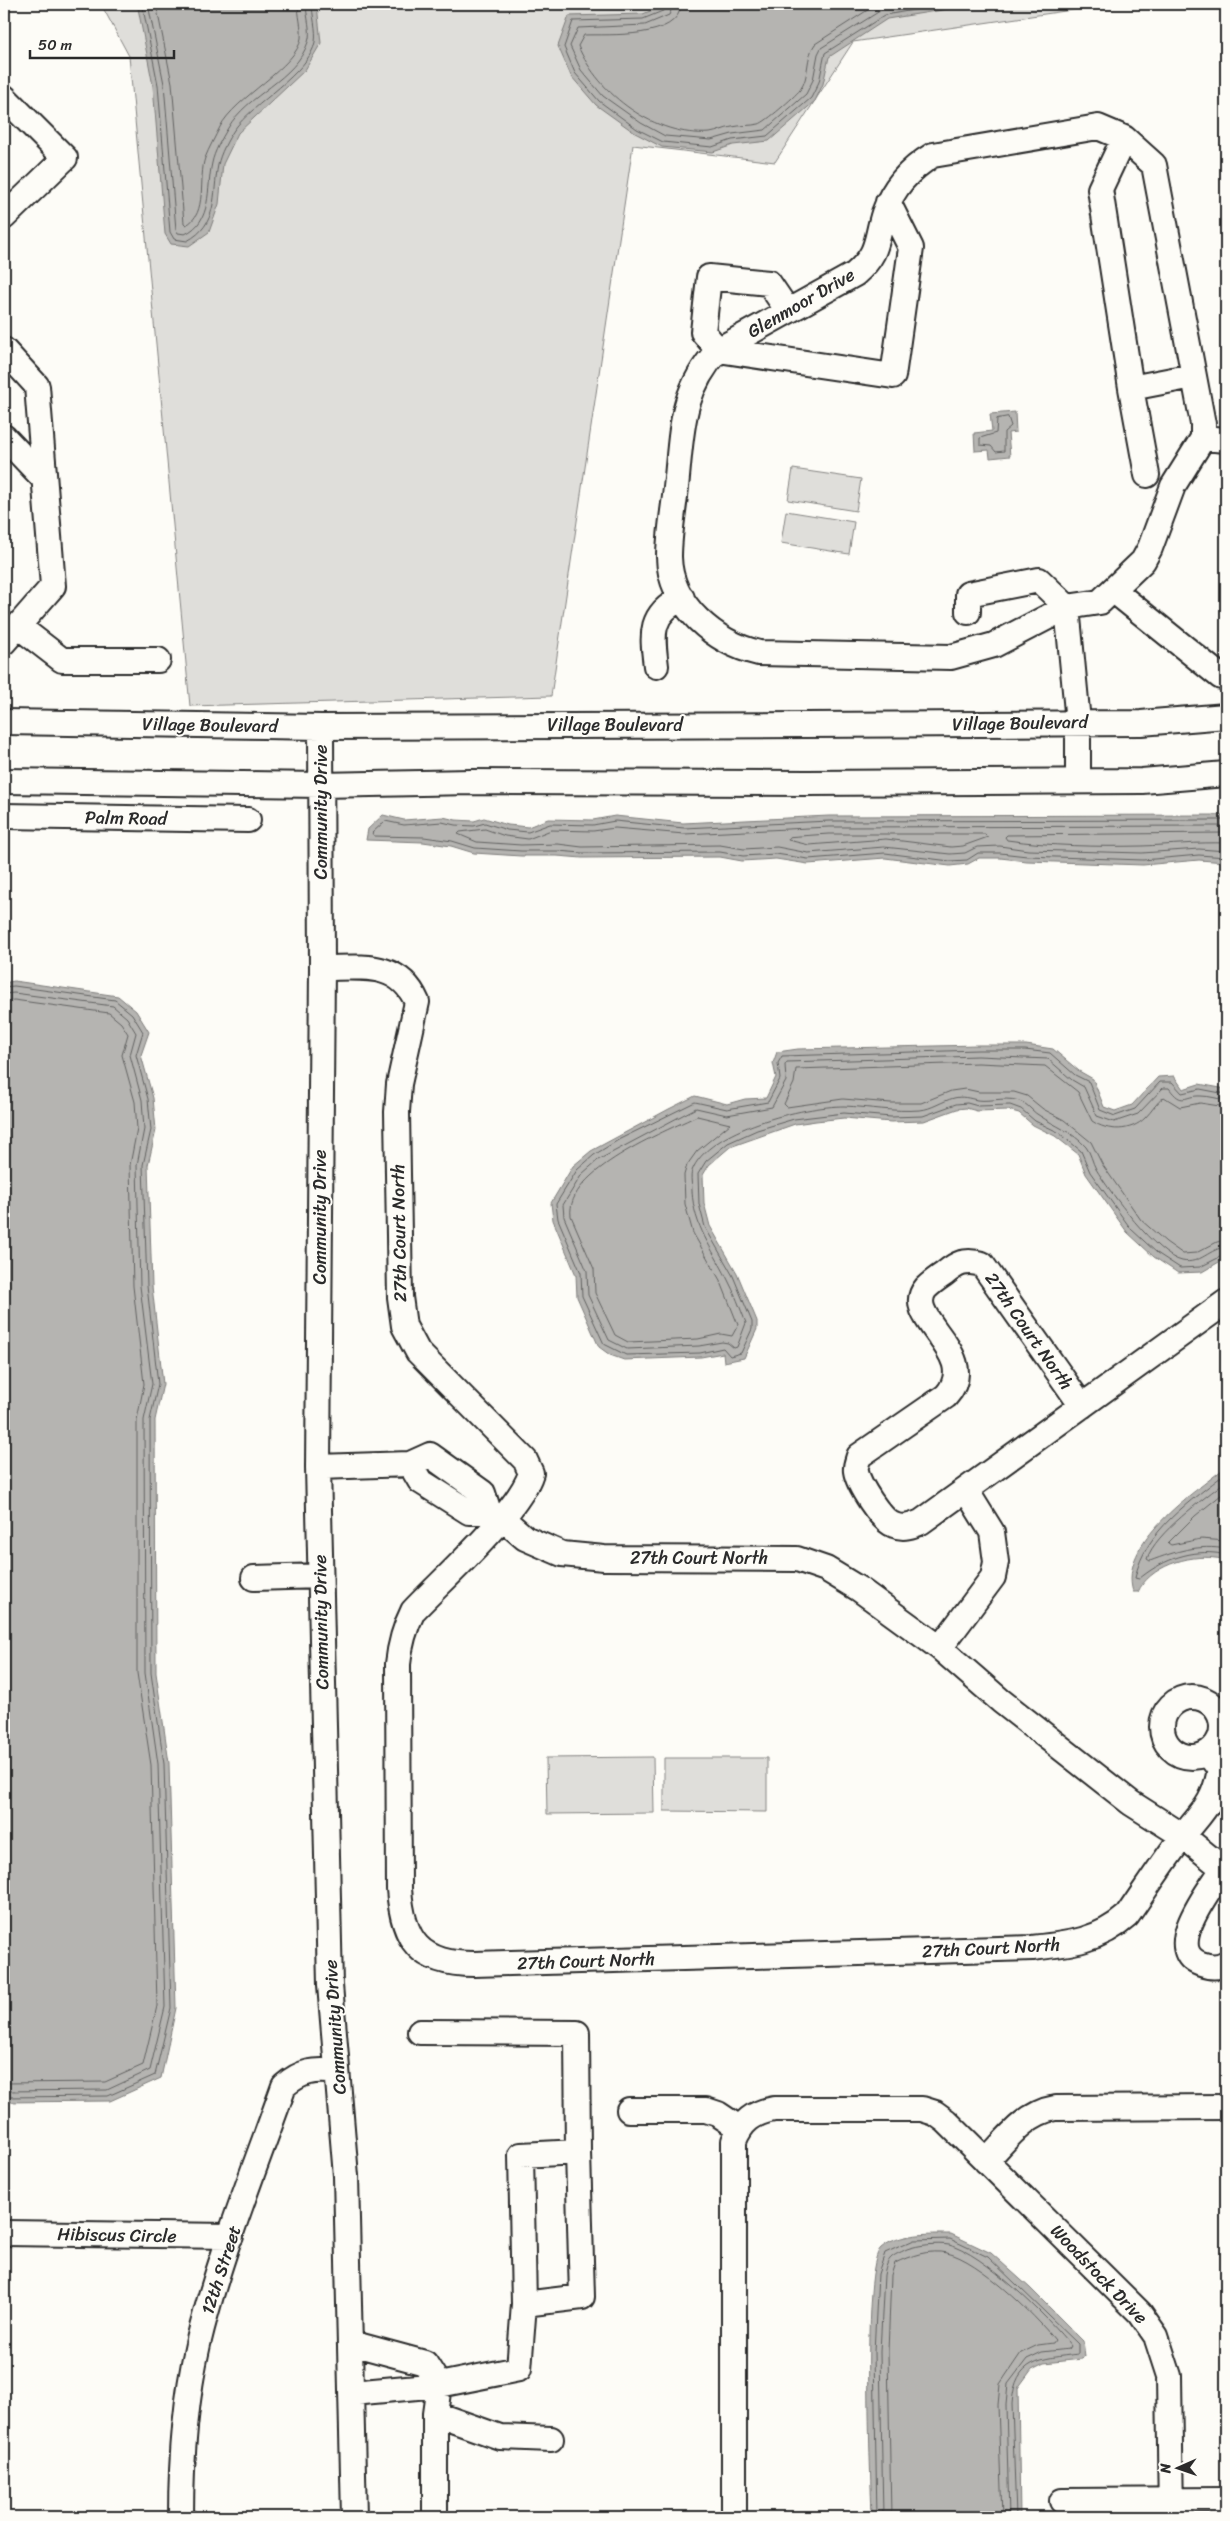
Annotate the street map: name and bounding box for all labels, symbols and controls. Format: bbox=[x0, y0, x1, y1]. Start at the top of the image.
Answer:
scale bar bbox=[30, 28, 174, 60]
text: 50 m bbox=[38, 32, 73, 58]
street label: Glenmoor Drive bbox=[741, 259, 861, 347]
street label: Village Boulevard bbox=[952, 706, 1090, 740]
street label: Village Boulevard bbox=[142, 708, 280, 742]
street label: Village Boulevard bbox=[547, 709, 684, 741]
street label: Community Drive bbox=[305, 744, 337, 880]
street label: Palm Road bbox=[85, 801, 169, 835]
street label: Community Drive bbox=[304, 1149, 336, 1285]
street label: 27th Court North bbox=[382, 1164, 416, 1302]
street label: 27th Court North bbox=[976, 1265, 1082, 1397]
street label: 27th Court North bbox=[630, 1542, 768, 1574]
street label: Community Drive bbox=[304, 1554, 338, 1690]
street label: 27th Court North bbox=[921, 1928, 1061, 1968]
street label: 27th Court North bbox=[516, 1943, 656, 1979]
street label: Community Drive bbox=[314, 1959, 356, 2095]
street label: Woodstock Drive bbox=[1042, 2216, 1156, 2332]
street label: Hibiscus Circle bbox=[57, 2218, 177, 2252]
street label: 12th Street bbox=[192, 2221, 251, 2319]
north arrow bbox=[1152, 2444, 1202, 2494]
text: N bbox=[1153, 2463, 1178, 2475]

